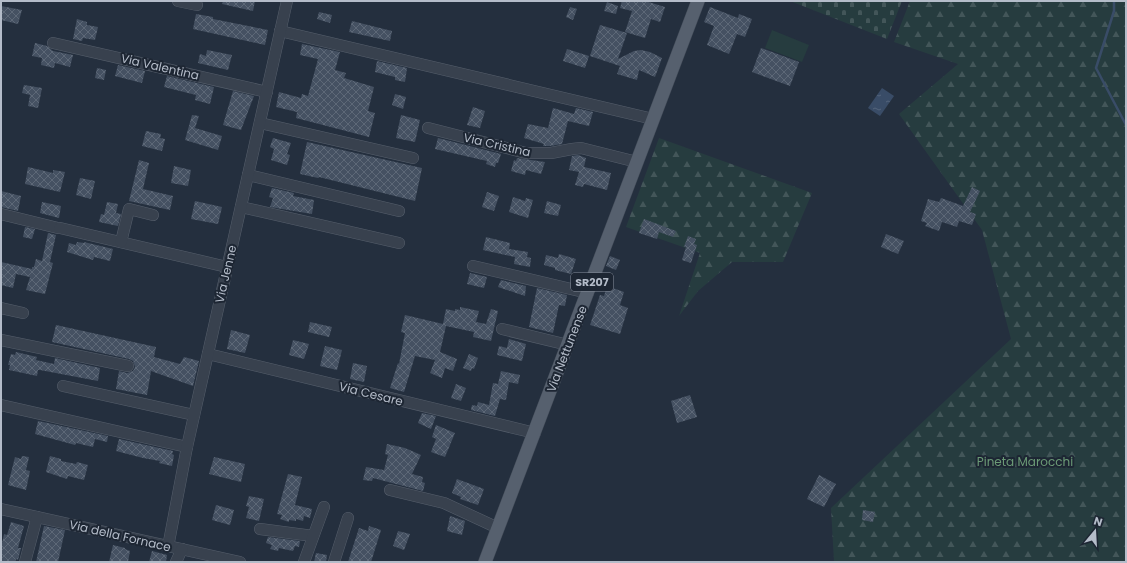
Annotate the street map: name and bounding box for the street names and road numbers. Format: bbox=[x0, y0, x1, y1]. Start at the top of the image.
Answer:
street label: Via Valentina bbox=[119, 49, 201, 84]
street label: Via Cristina bbox=[462, 129, 532, 160]
street label: Via Jenne bbox=[211, 243, 240, 305]
road number: SR207 bbox=[571, 273, 613, 291]
street label: Via Nettunense bbox=[542, 303, 591, 394]
street label: Via Cesare bbox=[337, 377, 405, 410]
street label: Via della Fornace bbox=[68, 516, 173, 555]

